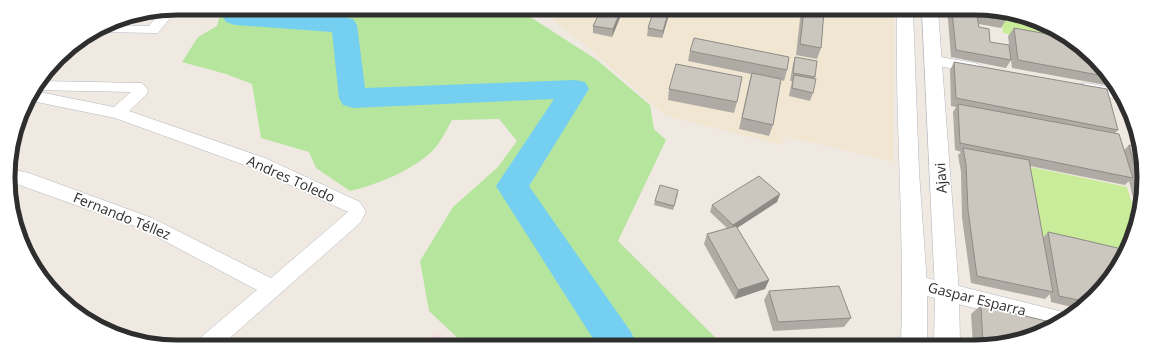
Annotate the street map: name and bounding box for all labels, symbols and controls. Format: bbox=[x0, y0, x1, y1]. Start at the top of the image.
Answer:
street label: Andres Toledo bbox=[244, 151, 338, 206]
street label: Ajavi bbox=[930, 162, 951, 194]
street label: Fernando Téllez bbox=[71, 187, 174, 244]
street label: Gaspar Esparra bbox=[926, 277, 1028, 320]

